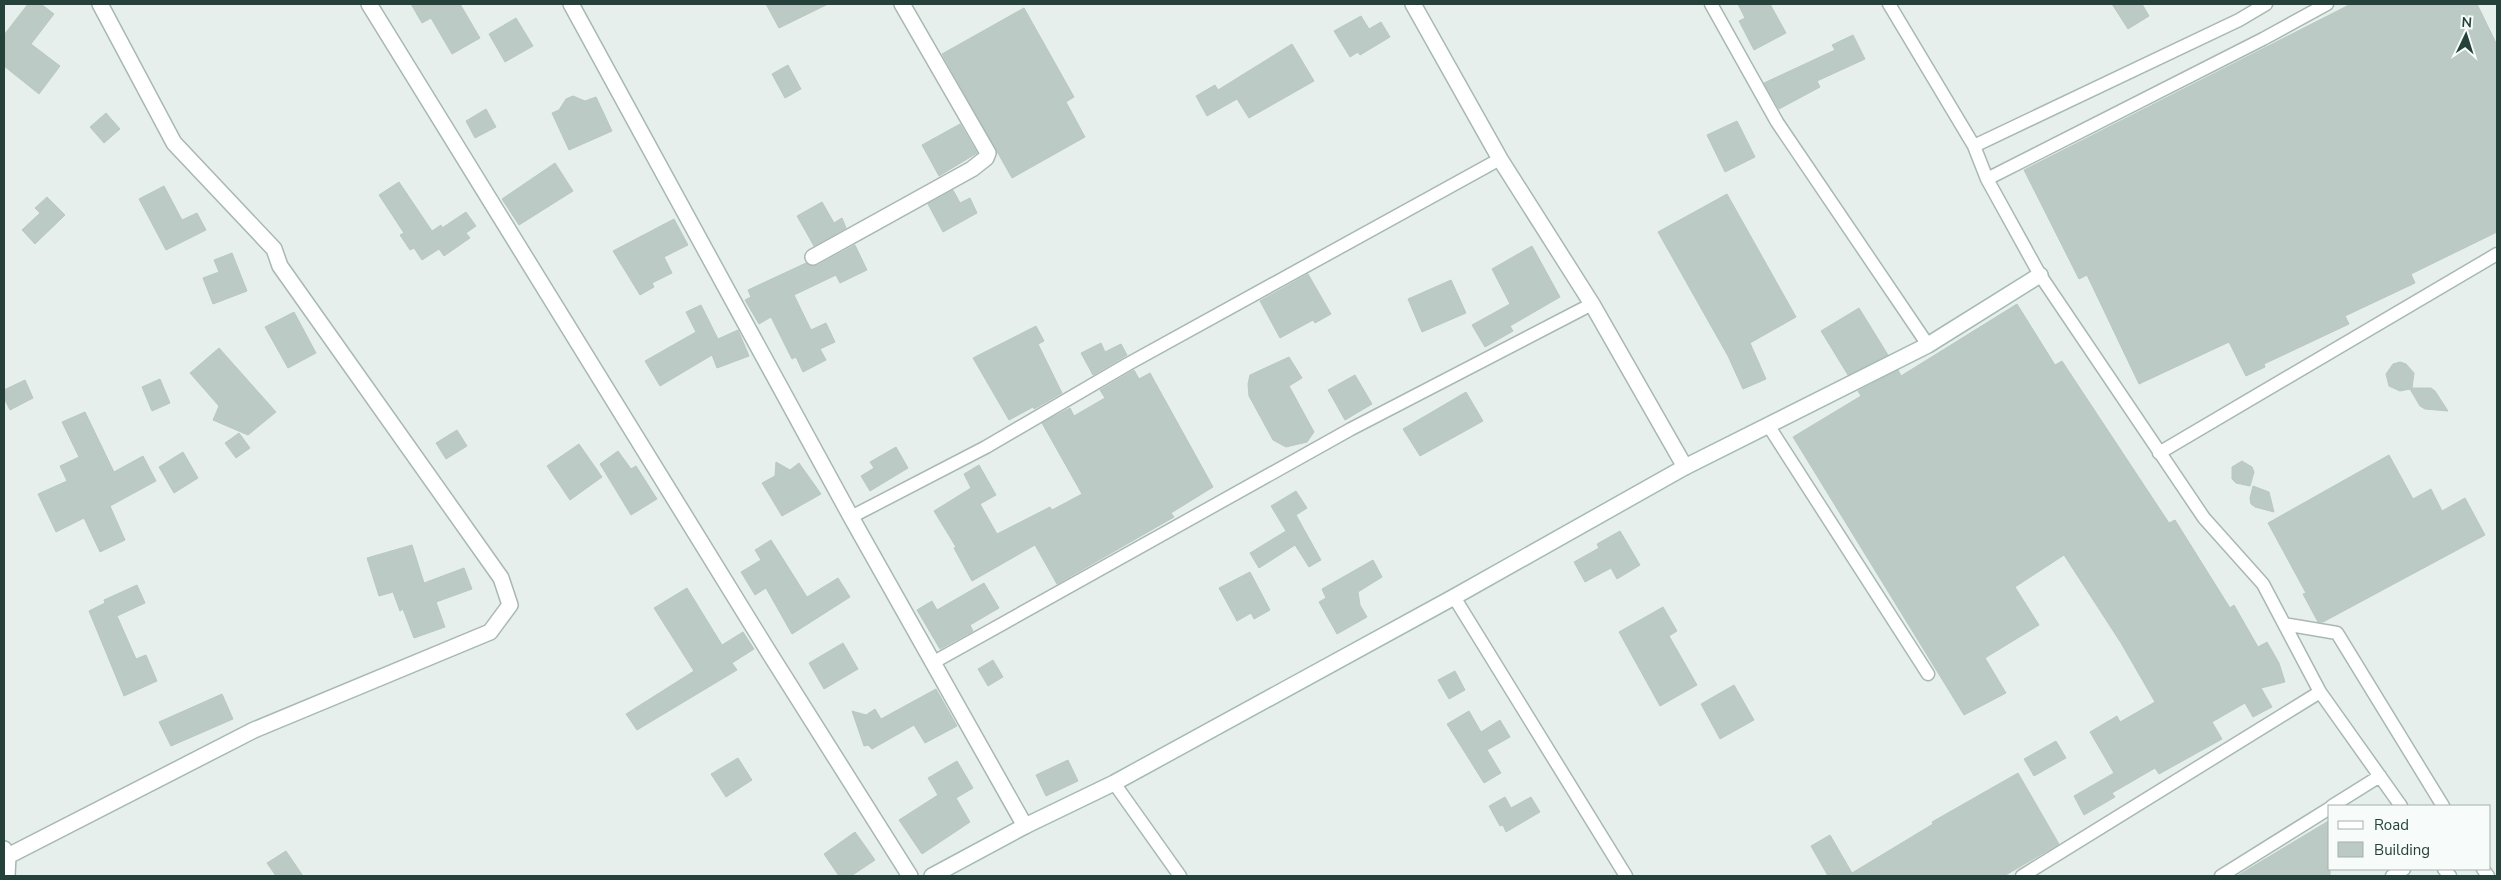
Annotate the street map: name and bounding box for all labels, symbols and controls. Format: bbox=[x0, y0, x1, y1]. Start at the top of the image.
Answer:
north arrow bbox=[2441, 10, 2491, 60]
text: N bbox=[2461, 13, 2473, 32]
legend bbox=[2328, 805, 2491, 870]
text: Road bbox=[2374, 815, 2409, 835]
text: Building bbox=[2374, 840, 2430, 860]

